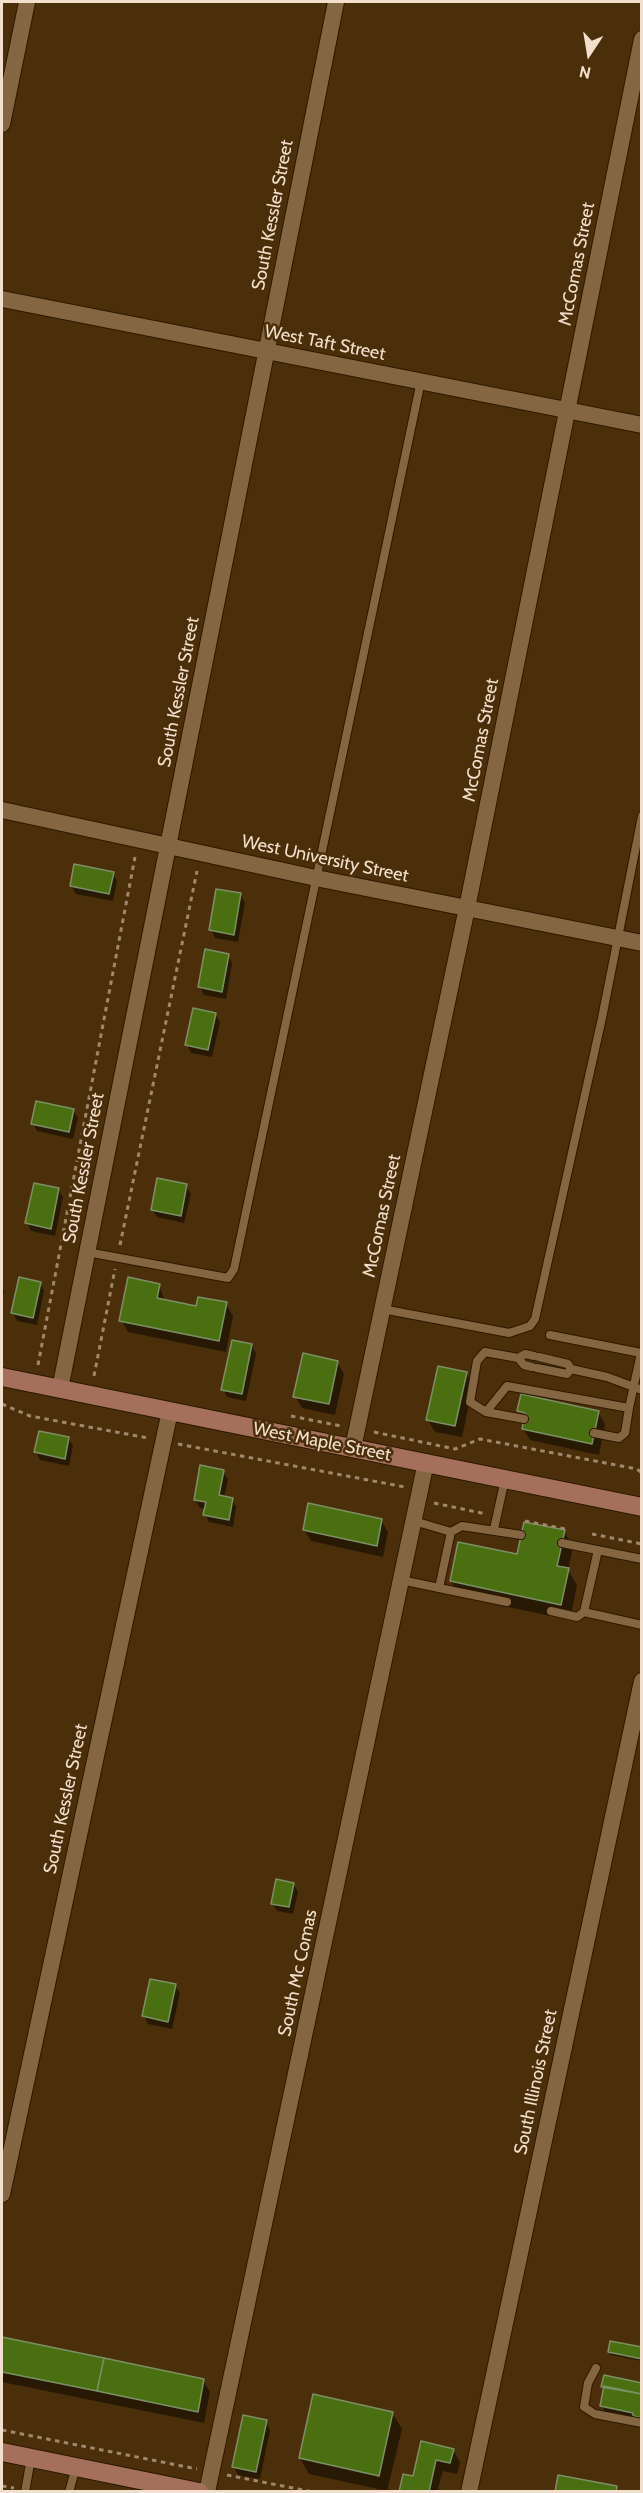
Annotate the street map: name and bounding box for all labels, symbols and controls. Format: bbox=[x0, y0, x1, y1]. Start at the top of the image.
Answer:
north arrow bbox=[559, 24, 619, 84]
text: N bbox=[578, 62, 593, 83]
street label: South Kessler Street bbox=[248, 138, 298, 292]
street label: McComas Street bbox=[554, 200, 600, 328]
street label: West Taft Street bbox=[263, 321, 387, 365]
street label: South Kessler Street bbox=[154, 615, 204, 769]
street label: McComas Street bbox=[458, 676, 504, 804]
street label: West University Street bbox=[240, 831, 410, 887]
street label: South Kessler Street bbox=[59, 1091, 109, 1245]
street label: McComas Street bbox=[358, 1152, 406, 1280]
street label: West Maple Street bbox=[251, 1418, 393, 1466]
street label: South Kessler Street bbox=[40, 1722, 92, 1876]
street label: South Mc Comas bbox=[274, 1908, 322, 2038]
street label: South Illinois Street bbox=[510, 2007, 562, 2157]

